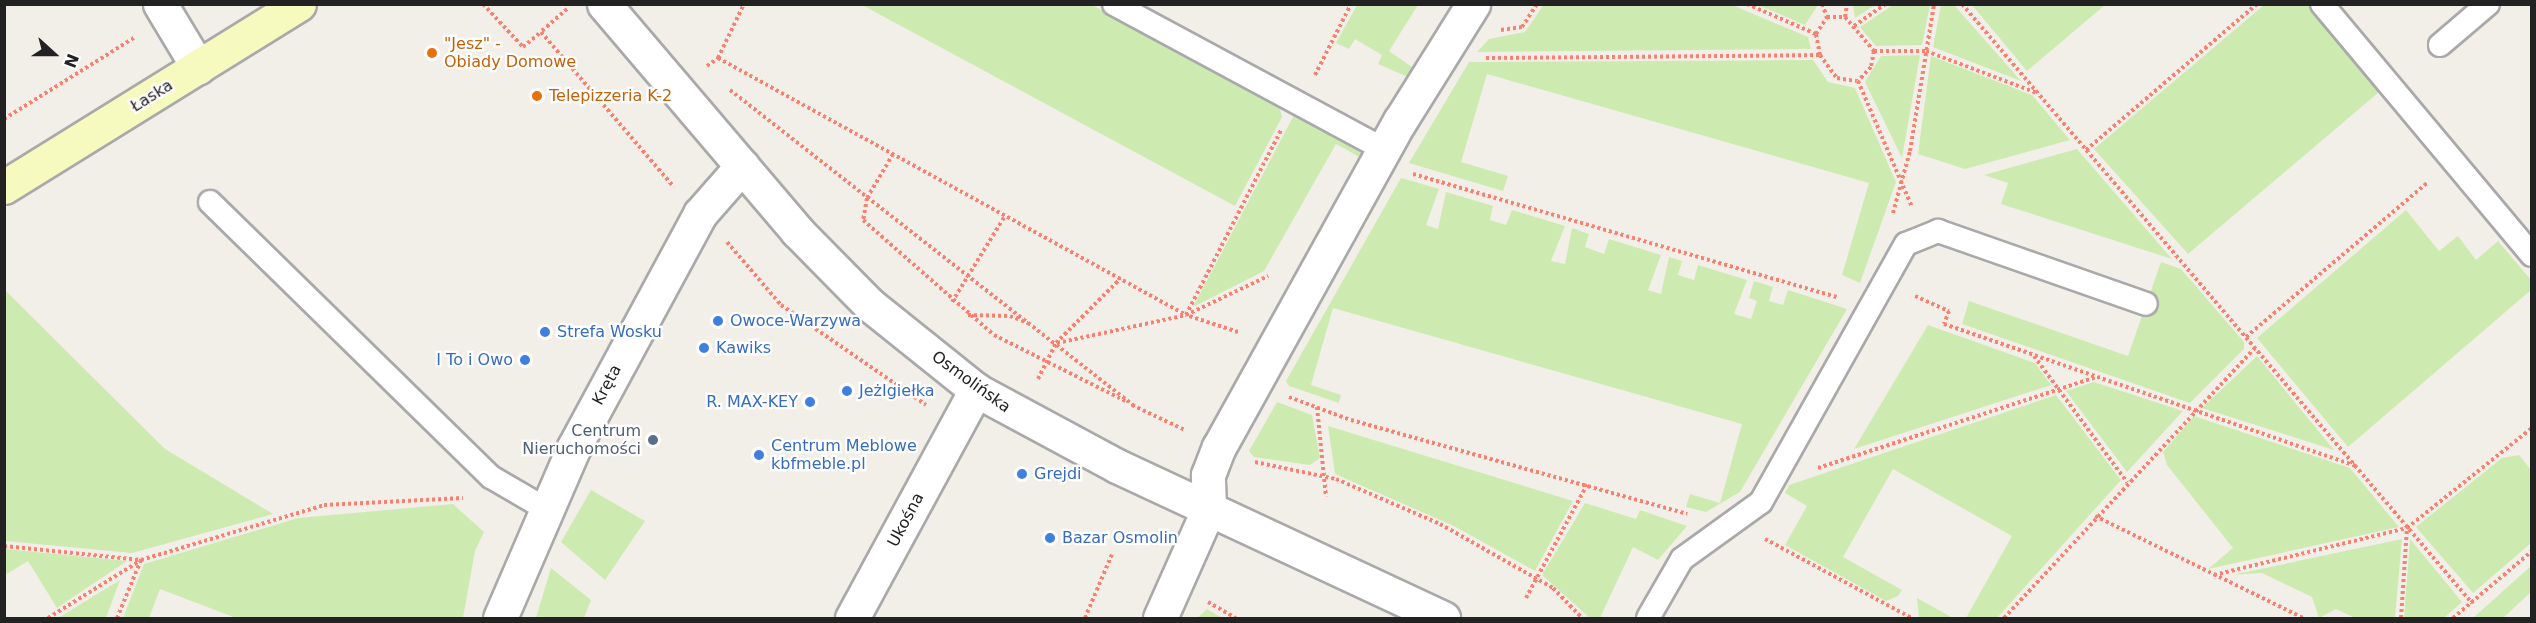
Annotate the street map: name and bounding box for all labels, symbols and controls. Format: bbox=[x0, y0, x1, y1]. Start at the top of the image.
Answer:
north arrow bbox=[24, 24, 84, 84]
place label: "Jesz" - Obiady Domowe bbox=[444, 34, 576, 72]
marker: "Jesz" - Obiady Domowe bbox=[425, 46, 439, 60]
text: N bbox=[60, 51, 83, 70]
street label: Łaska bbox=[127, 76, 177, 116]
place label: Telepizzeria K-2 bbox=[549, 86, 672, 106]
marker: Telepizzeria K-2 bbox=[530, 89, 544, 103]
place label: Owoce-Warzywa bbox=[730, 311, 861, 331]
marker: Owoce-Warzywa bbox=[711, 314, 725, 328]
place label: Strefa Wosku bbox=[557, 322, 662, 342]
marker: Strefa Wosku bbox=[538, 325, 552, 339]
place label: Kawiks bbox=[716, 338, 771, 358]
marker: Kawiks bbox=[697, 341, 711, 355]
street label: Osmolińska bbox=[928, 347, 1014, 417]
place label: I To i Owo bbox=[436, 350, 513, 370]
marker: I To i Owo bbox=[518, 353, 532, 367]
street label: Kręta bbox=[588, 362, 626, 408]
place label: JeżIgiełka bbox=[859, 381, 934, 401]
marker: JeżIgiełka bbox=[840, 384, 854, 398]
place label: R. MAX-KEY bbox=[706, 392, 798, 412]
marker: R. MAX-KEY bbox=[803, 395, 817, 409]
place label: Centrum Nieruchomości bbox=[522, 421, 641, 459]
marker: Centrum Nieruchomości bbox=[646, 433, 660, 447]
place label: Centrum Meblowe kbfmeble.pl bbox=[771, 436, 917, 474]
marker: Centrum Meblowe kbfmeble.pl bbox=[752, 448, 766, 462]
place label: Grejdi bbox=[1034, 464, 1082, 484]
marker: Grejdi bbox=[1015, 467, 1029, 481]
street label: Ukośna bbox=[884, 490, 928, 550]
place label: Bazar Osmolin bbox=[1062, 528, 1178, 548]
marker: Bazar Osmolin bbox=[1043, 531, 1057, 545]

